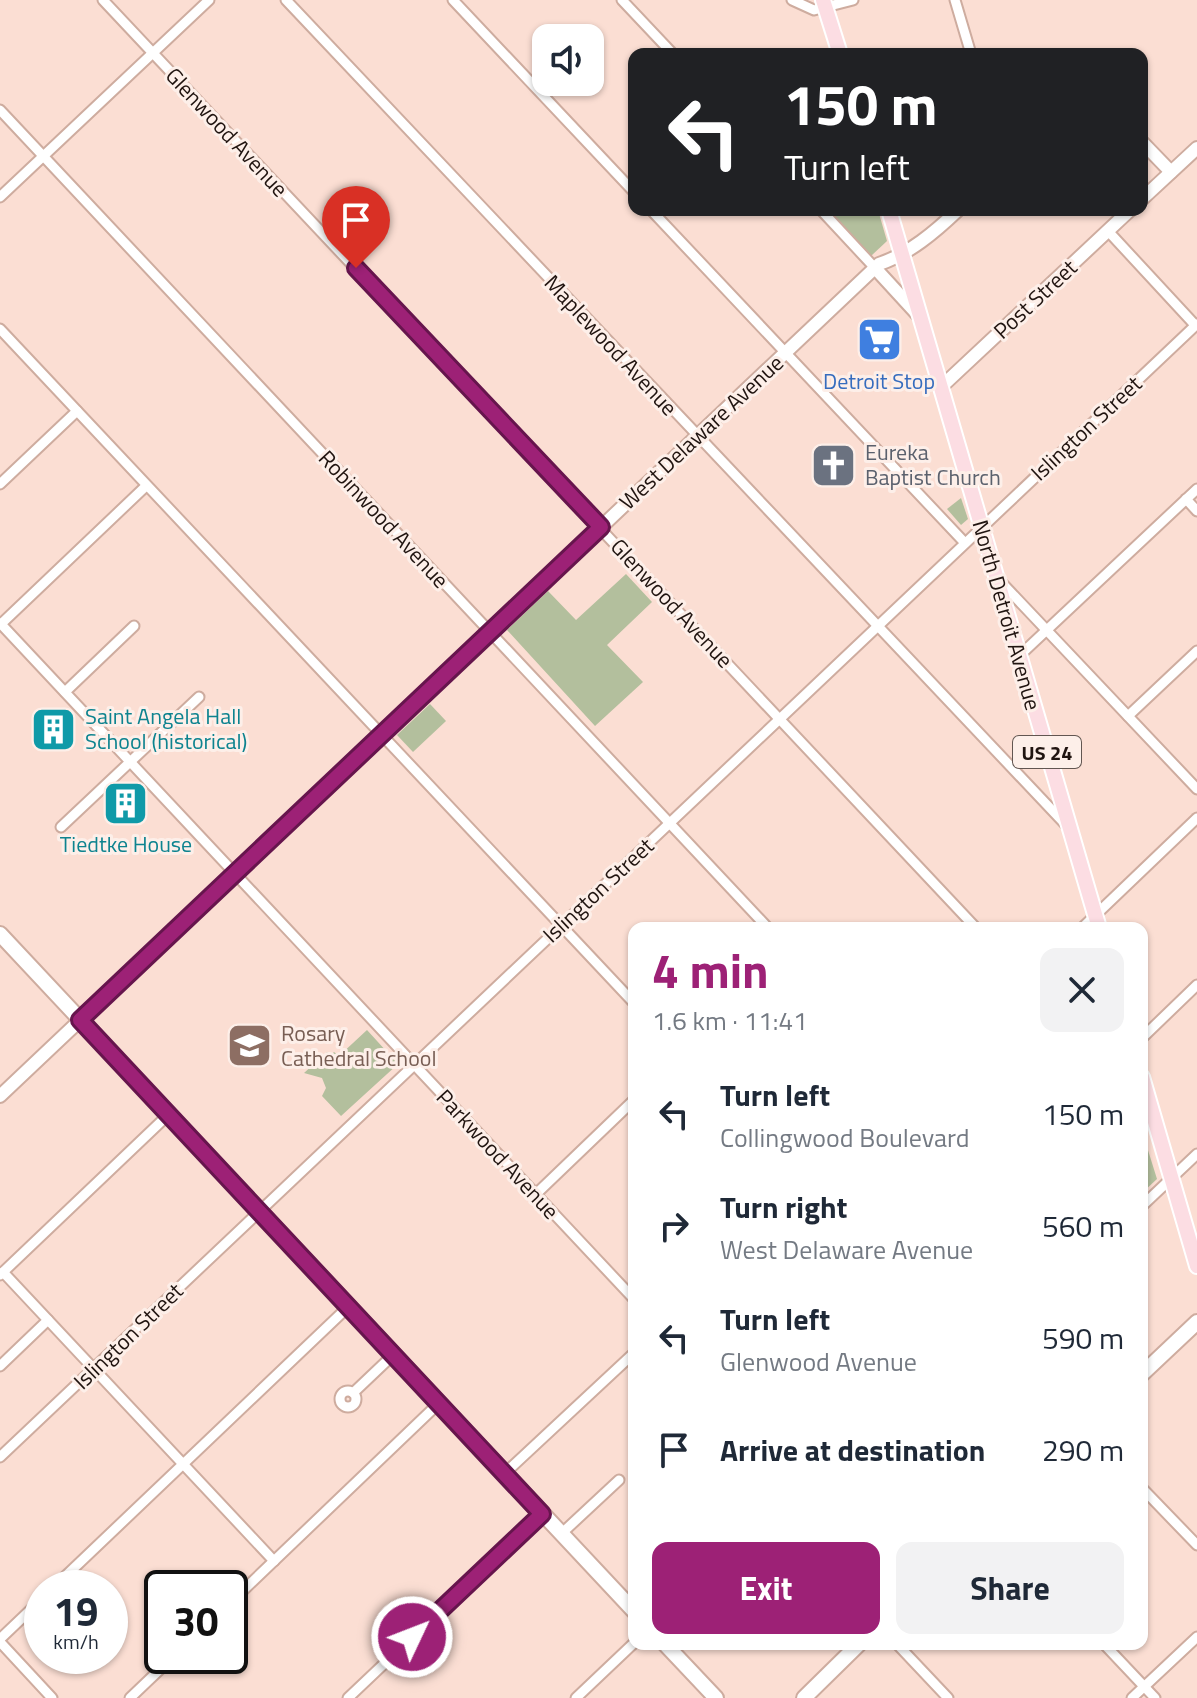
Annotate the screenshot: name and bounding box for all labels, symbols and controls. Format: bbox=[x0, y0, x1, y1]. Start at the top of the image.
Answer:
map controls bbox=[532, 24, 604, 96]
button: sound bbox=[532, 24, 604, 96]
street label: Glenwood Avenue bbox=[158, 59, 296, 205]
text: 150 m bbox=[784, 62, 937, 147]
icon: left bbox=[652, 80, 756, 184]
text: Turn left bbox=[784, 139, 910, 194]
pin bbox=[322, 186, 390, 268]
icon: arrive bbox=[334, 198, 378, 242]
street label: Post Street bbox=[985, 251, 1085, 347]
street label: Maplewood Avenue bbox=[536, 267, 686, 423]
supermarket icon: Detroit Stop bbox=[855, 316, 903, 364]
street label: West Delaware Avenue bbox=[611, 347, 791, 517]
place label: Detroit Stop bbox=[823, 364, 935, 398]
street label: Islington Street bbox=[1023, 367, 1149, 489]
place label: Eureka Baptist Church bbox=[865, 435, 1001, 494]
church icon: Eureka Baptist Church bbox=[810, 441, 858, 489]
street label: Robinwood Avenue bbox=[311, 442, 457, 596]
street label: North Detroit Avenue bbox=[964, 516, 1050, 714]
street label: Glenwood Avenue bbox=[603, 530, 741, 676]
place label: Saint Angela Hall School (historical) bbox=[85, 699, 247, 758]
building icon: Saint Angela Hall School (historical) bbox=[30, 705, 78, 753]
road number: US 24 bbox=[1013, 736, 1081, 768]
building icon: Tiedtke House bbox=[102, 779, 150, 827]
place label: Tiedtke House bbox=[60, 827, 192, 861]
street label: Islington Street bbox=[535, 829, 661, 951]
text: 4 min bbox=[652, 934, 769, 1007]
button: close bbox=[1040, 948, 1124, 1032]
text: 1.6 km · 11:41 bbox=[652, 1001, 808, 1040]
place label: Rosary Cathedral School bbox=[281, 1016, 436, 1075]
school or university icon: Rosary Cathedral School bbox=[226, 1022, 274, 1070]
text: Turn left bbox=[720, 1072, 830, 1118]
street label: Parkwood Avenue bbox=[429, 1081, 567, 1227]
text: 150 m bbox=[1042, 1091, 1124, 1137]
icon: left bbox=[652, 1092, 696, 1136]
text: Collingwood Boulevard bbox=[720, 1118, 969, 1157]
text: Turn right bbox=[720, 1184, 848, 1230]
text: 560 m bbox=[1042, 1203, 1124, 1249]
icon: right bbox=[652, 1204, 696, 1248]
text: West Delaware Avenue bbox=[720, 1230, 973, 1269]
street label: Islington Street bbox=[65, 1274, 191, 1397]
text: Turn left bbox=[720, 1296, 830, 1342]
text: 590 m bbox=[1042, 1315, 1124, 1361]
icon: left bbox=[652, 1316, 696, 1360]
text: Glenwood Avenue bbox=[720, 1342, 917, 1381]
text: Arrive at destination bbox=[720, 1427, 985, 1473]
text: 290 m bbox=[1042, 1427, 1124, 1473]
icon: arrive bbox=[652, 1428, 696, 1472]
button: Exit bbox=[652, 1542, 880, 1634]
button: Share bbox=[896, 1542, 1124, 1634]
speed limit sign: 30 bbox=[144, 1570, 248, 1674]
text: 19 bbox=[54, 1581, 98, 1642]
position arrow bbox=[370, 1595, 454, 1679]
text: km/h bbox=[53, 1626, 99, 1657]

